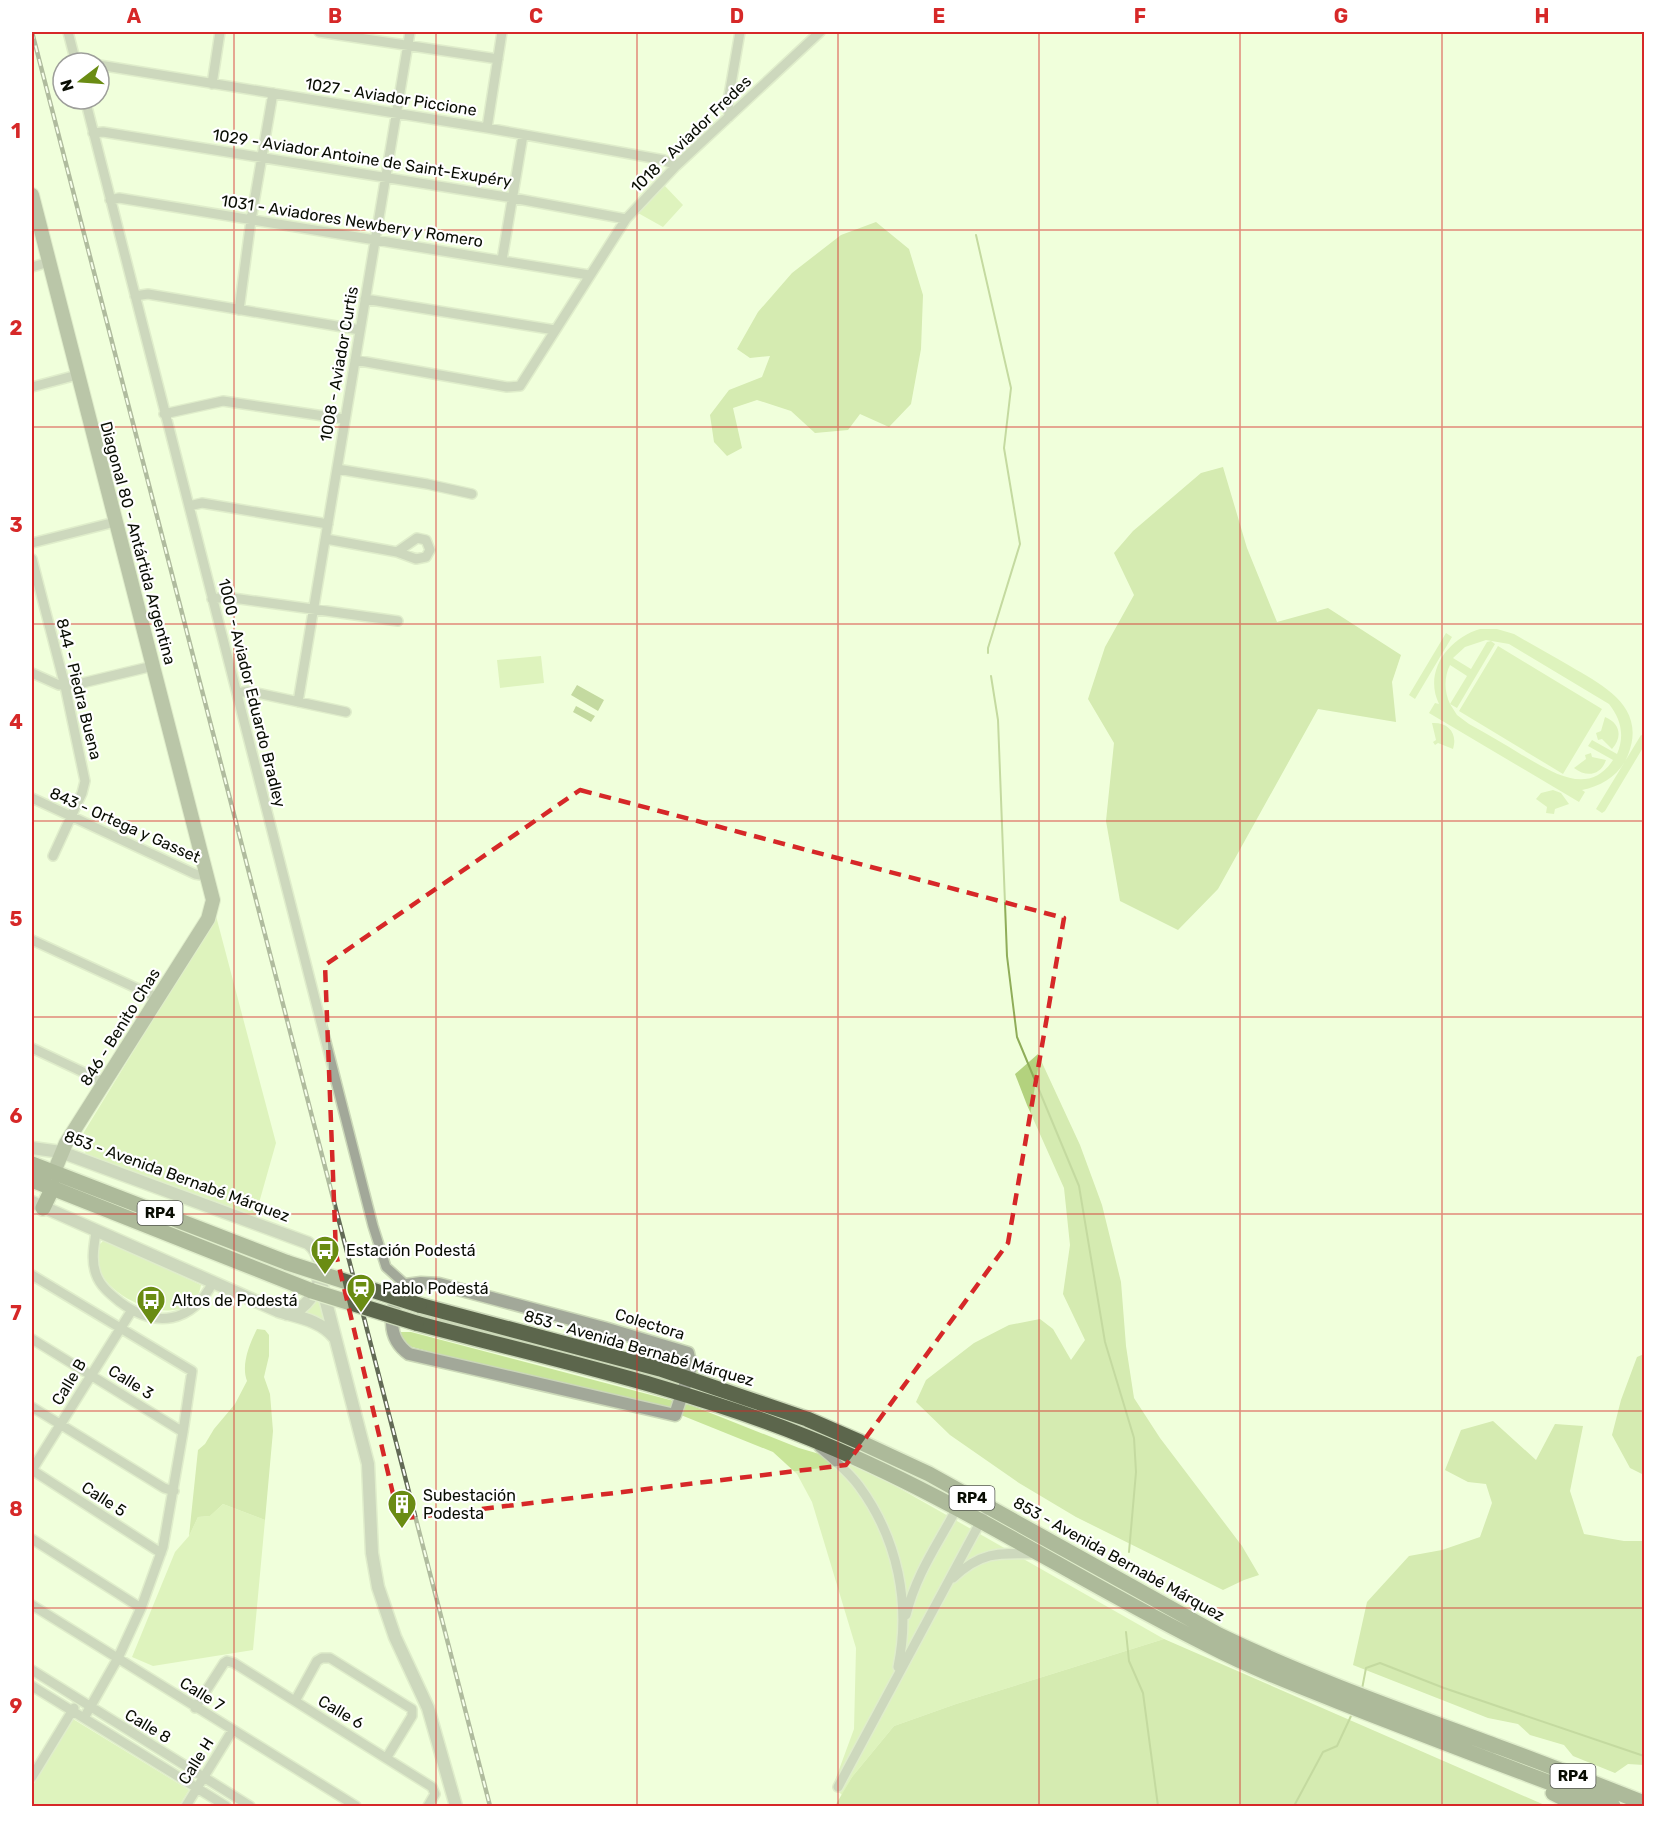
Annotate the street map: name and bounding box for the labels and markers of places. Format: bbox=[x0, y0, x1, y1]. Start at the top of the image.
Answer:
bus stop icon: Estación Podestá bbox=[309, 1234, 341, 1276]
place label: Estación Podestá bbox=[346, 1241, 476, 1260]
station icon: Pablo Podestá bbox=[345, 1272, 377, 1314]
place label: Pablo Podestá bbox=[382, 1279, 489, 1298]
bus stop icon: Altos de Podestá bbox=[135, 1284, 167, 1326]
place label: Altos de Podestá bbox=[172, 1291, 298, 1310]
place label: Subestación Podesta bbox=[423, 1486, 516, 1523]
building icon: Subestación Podesta bbox=[386, 1488, 418, 1530]

